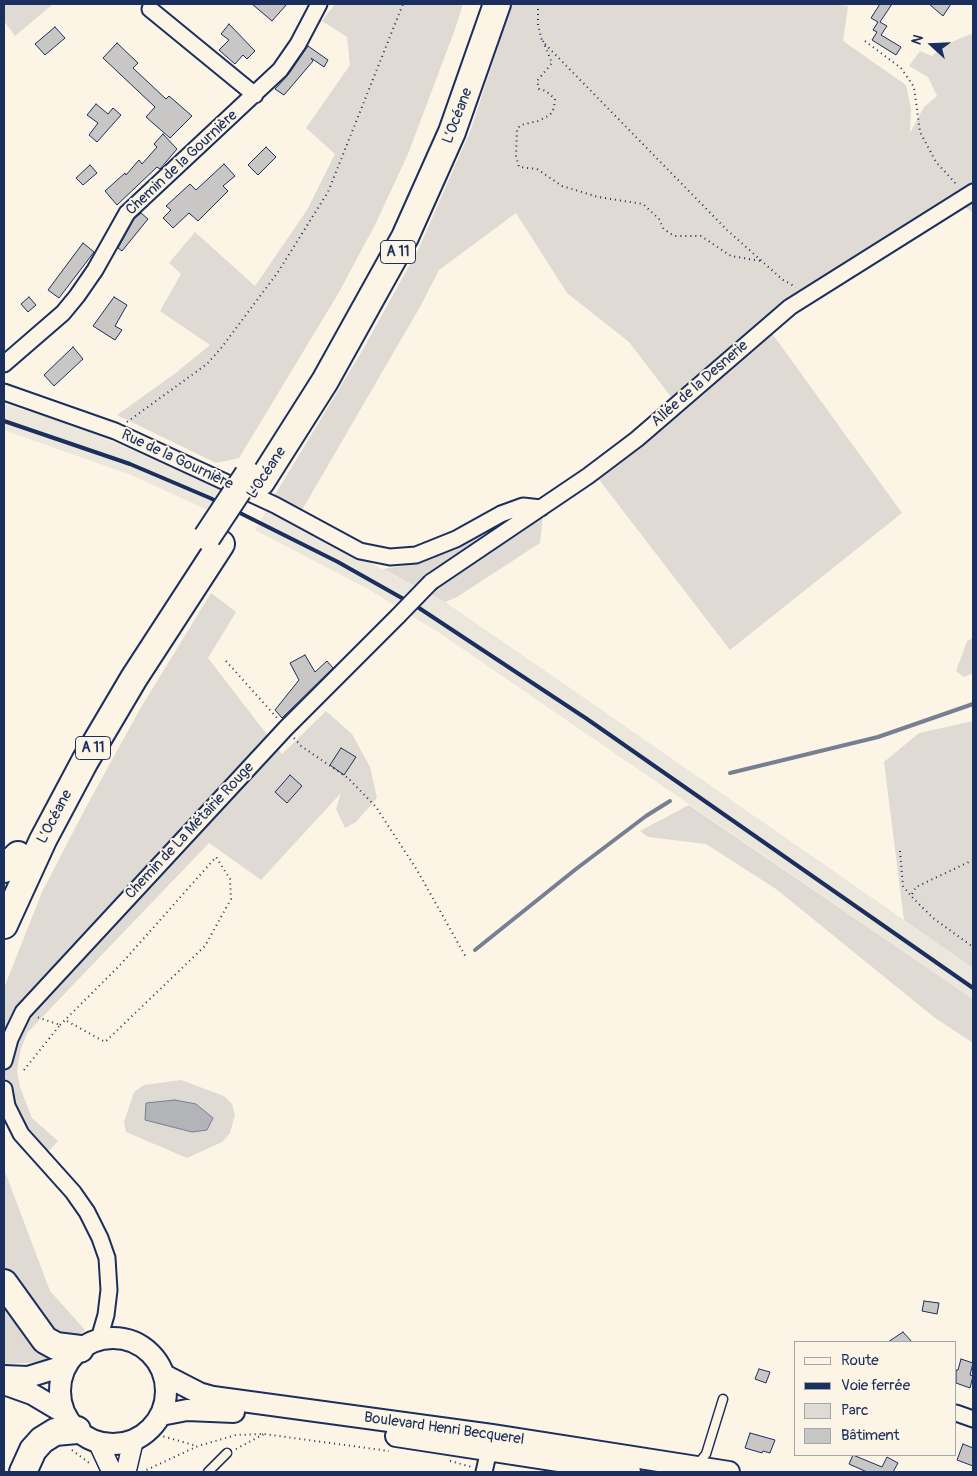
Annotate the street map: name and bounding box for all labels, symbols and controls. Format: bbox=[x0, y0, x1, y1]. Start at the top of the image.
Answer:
north arrow bbox=[907, 20, 957, 70]
text: N bbox=[908, 32, 927, 47]
street label: L’Océane bbox=[439, 86, 477, 146]
street label: Chemin de la Gournière bbox=[123, 107, 241, 219]
road number: A 11 bbox=[380, 240, 416, 264]
street label: Allée de la Desnerie bbox=[648, 337, 752, 431]
street label: Rue de la Gournière bbox=[118, 426, 236, 494]
street label: L’Océane bbox=[244, 444, 290, 502]
road number: A 11 bbox=[76, 736, 110, 760]
street label: Chemin de La Métairie Rouge bbox=[122, 759, 258, 903]
street label: L’Océane bbox=[33, 787, 77, 847]
legend bbox=[794, 1341, 957, 1456]
text: Route bbox=[841, 1351, 879, 1370]
text: Voie ferrée bbox=[841, 1376, 910, 1395]
text: Parc bbox=[841, 1401, 869, 1420]
street label: Boulevard Henri Becquerel bbox=[363, 1409, 525, 1449]
text: Bâtiment bbox=[841, 1426, 900, 1445]

